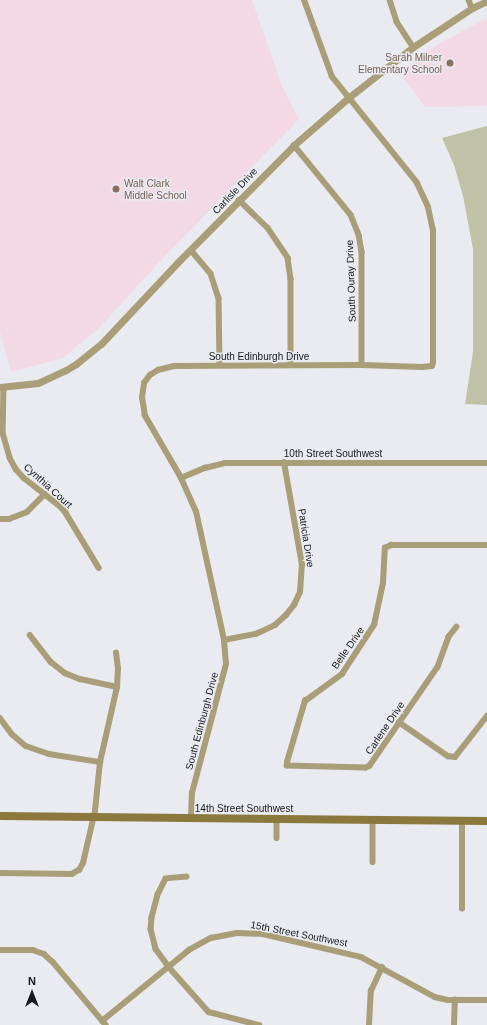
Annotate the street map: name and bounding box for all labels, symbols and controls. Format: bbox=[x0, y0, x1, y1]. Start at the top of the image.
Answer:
place label: Sarah Milner Elementary School bbox=[358, 51, 442, 74]
marker: Sarah Milner Elementary School bbox=[445, 58, 455, 68]
street label: Carlisle Drive bbox=[210, 165, 260, 217]
place label: Walt Clark Middle School bbox=[124, 177, 187, 200]
marker: Walt Clark Middle School bbox=[111, 184, 121, 194]
street label: South Ouray Drive bbox=[344, 240, 358, 322]
street label: South Edinburgh Drive bbox=[209, 351, 309, 363]
street label: 10th Street Southwest bbox=[284, 448, 382, 460]
street label: Cynthia Court bbox=[21, 461, 75, 511]
street label: Patricia Drive bbox=[295, 508, 317, 568]
street label: Belle Drive bbox=[329, 625, 367, 671]
street label: South Edinburgh Drive bbox=[183, 671, 221, 771]
street label: Carlene Drive bbox=[363, 699, 407, 757]
street label: 14th Street Southwest bbox=[195, 803, 293, 815]
street label: 15th Street Southwest bbox=[250, 919, 348, 949]
north arrow bbox=[12, 973, 52, 1013]
text: N bbox=[28, 975, 36, 987]

